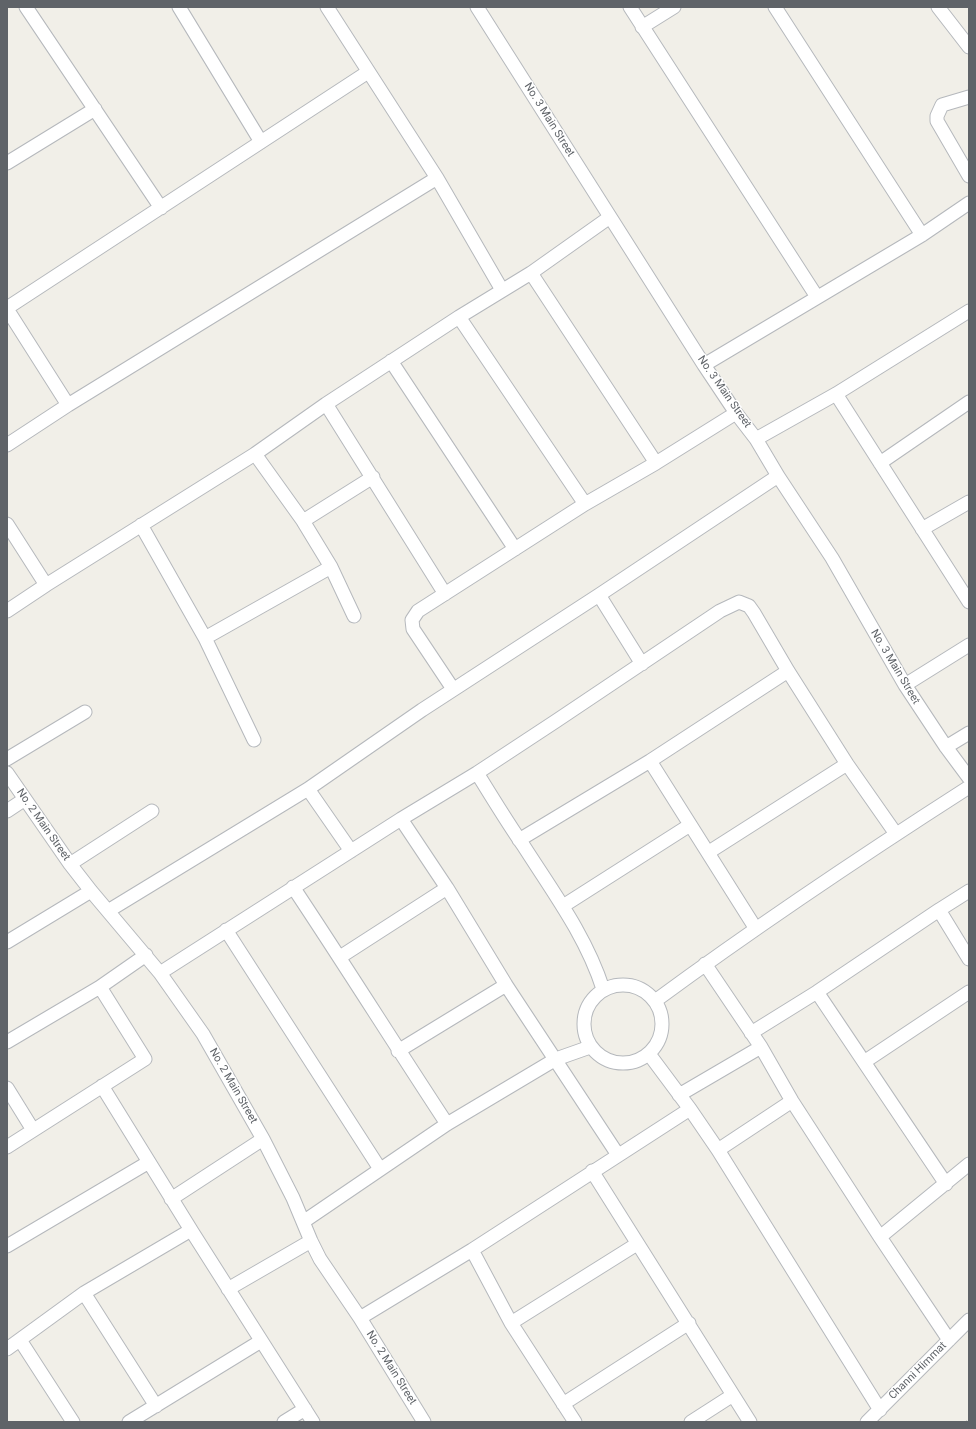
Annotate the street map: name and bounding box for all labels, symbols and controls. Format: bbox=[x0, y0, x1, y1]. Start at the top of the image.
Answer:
street label: No. 3 Main Street bbox=[521, 81, 577, 159]
street label: No. 3 Main Street bbox=[694, 354, 754, 430]
street label: No. 3 Main Street bbox=[868, 627, 922, 707]
street label: No. 2 Main Street bbox=[13, 787, 73, 863]
street label: No. 2 Main Street bbox=[206, 1046, 260, 1126]
street label: No. 2 Main Street bbox=[363, 1329, 419, 1407]
street label: Channi Himmat bbox=[886, 1339, 950, 1403]

